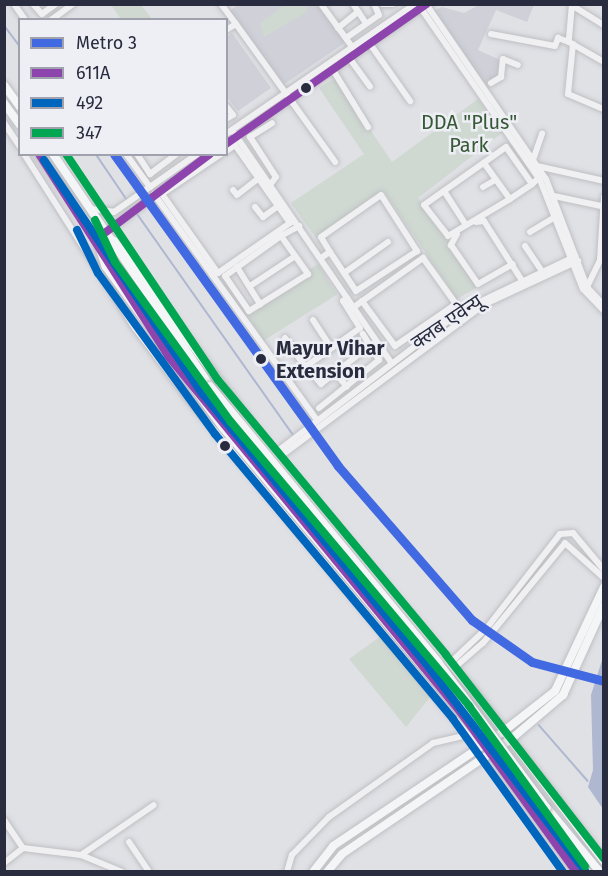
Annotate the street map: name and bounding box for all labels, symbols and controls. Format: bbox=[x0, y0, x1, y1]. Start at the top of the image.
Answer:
legend bbox=[18, 18, 228, 156]
text: Metro 3 bbox=[76, 32, 137, 54]
text: 611A bbox=[76, 62, 110, 84]
unlabelled marker bbox=[300, 82, 312, 94]
text: 492 bbox=[76, 92, 103, 114]
park label: DDA "Plus" Park bbox=[421, 111, 517, 158]
text: 347 bbox=[76, 122, 102, 144]
street label: क्लब एवेन्यू bbox=[407, 289, 487, 355]
place label: Mayur Vihar Extension bbox=[276, 336, 384, 383]
marker: Mayur Vihar Extension bbox=[251, 349, 271, 369]
unlabelled marker bbox=[219, 440, 231, 452]

